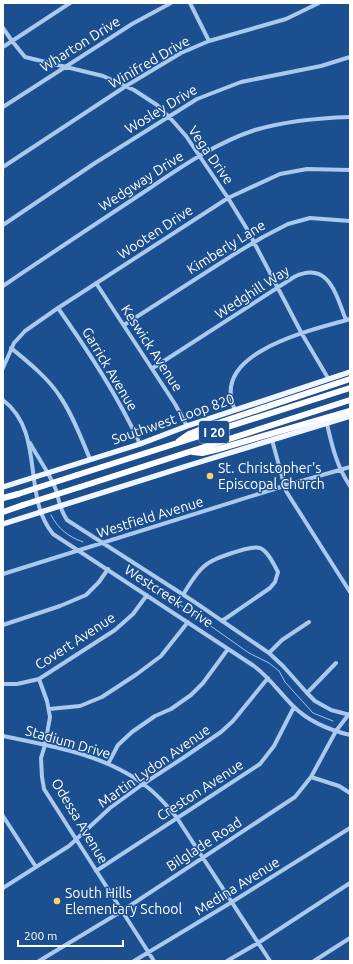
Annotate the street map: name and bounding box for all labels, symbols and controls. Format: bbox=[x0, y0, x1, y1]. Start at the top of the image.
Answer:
street label: Wharton Drive bbox=[37, 13, 123, 75]
street label: Winifred Drive bbox=[106, 32, 192, 92]
street label: Wosley Drive bbox=[122, 81, 200, 137]
street label: Vega Drive bbox=[185, 123, 237, 187]
street label: Wedgway Drive bbox=[96, 148, 186, 214]
street label: Wooten Drive bbox=[114, 202, 196, 262]
street label: Kimberly Lane bbox=[184, 217, 268, 277]
street label: Wedghill Way bbox=[212, 262, 292, 322]
street label: Keswick Avenue bbox=[118, 302, 186, 394]
street label: Garrick Avenue bbox=[79, 324, 141, 414]
street label: Southwest Loop 820 bbox=[109, 390, 237, 448]
road number: I 20 bbox=[199, 421, 229, 443]
place label: St. Christopher's Episcopal Church bbox=[218, 460, 325, 492]
marker: St. Christopher's Episcopal Church bbox=[205, 471, 215, 481]
street label: Westfield Avenue bbox=[95, 493, 205, 541]
street label: Westcreek Drive bbox=[122, 561, 216, 631]
street label: Covert Avenue bbox=[32, 609, 118, 673]
street label: Martin Lydon Avenue bbox=[95, 721, 213, 811]
street label: Stadium Drive bbox=[24, 722, 112, 762]
street label: Creston Avenue bbox=[154, 756, 246, 824]
street label: Odessa Avenue bbox=[48, 776, 112, 866]
street label: Bilglade Road bbox=[163, 814, 245, 874]
street label: Medina Avenue bbox=[192, 853, 282, 919]
place label: South Hills Elementary School bbox=[65, 885, 183, 917]
marker: South Hills Elementary School bbox=[52, 896, 62, 906]
scale bar bbox=[18, 922, 123, 948]
text: 200 m bbox=[24, 929, 57, 942]

